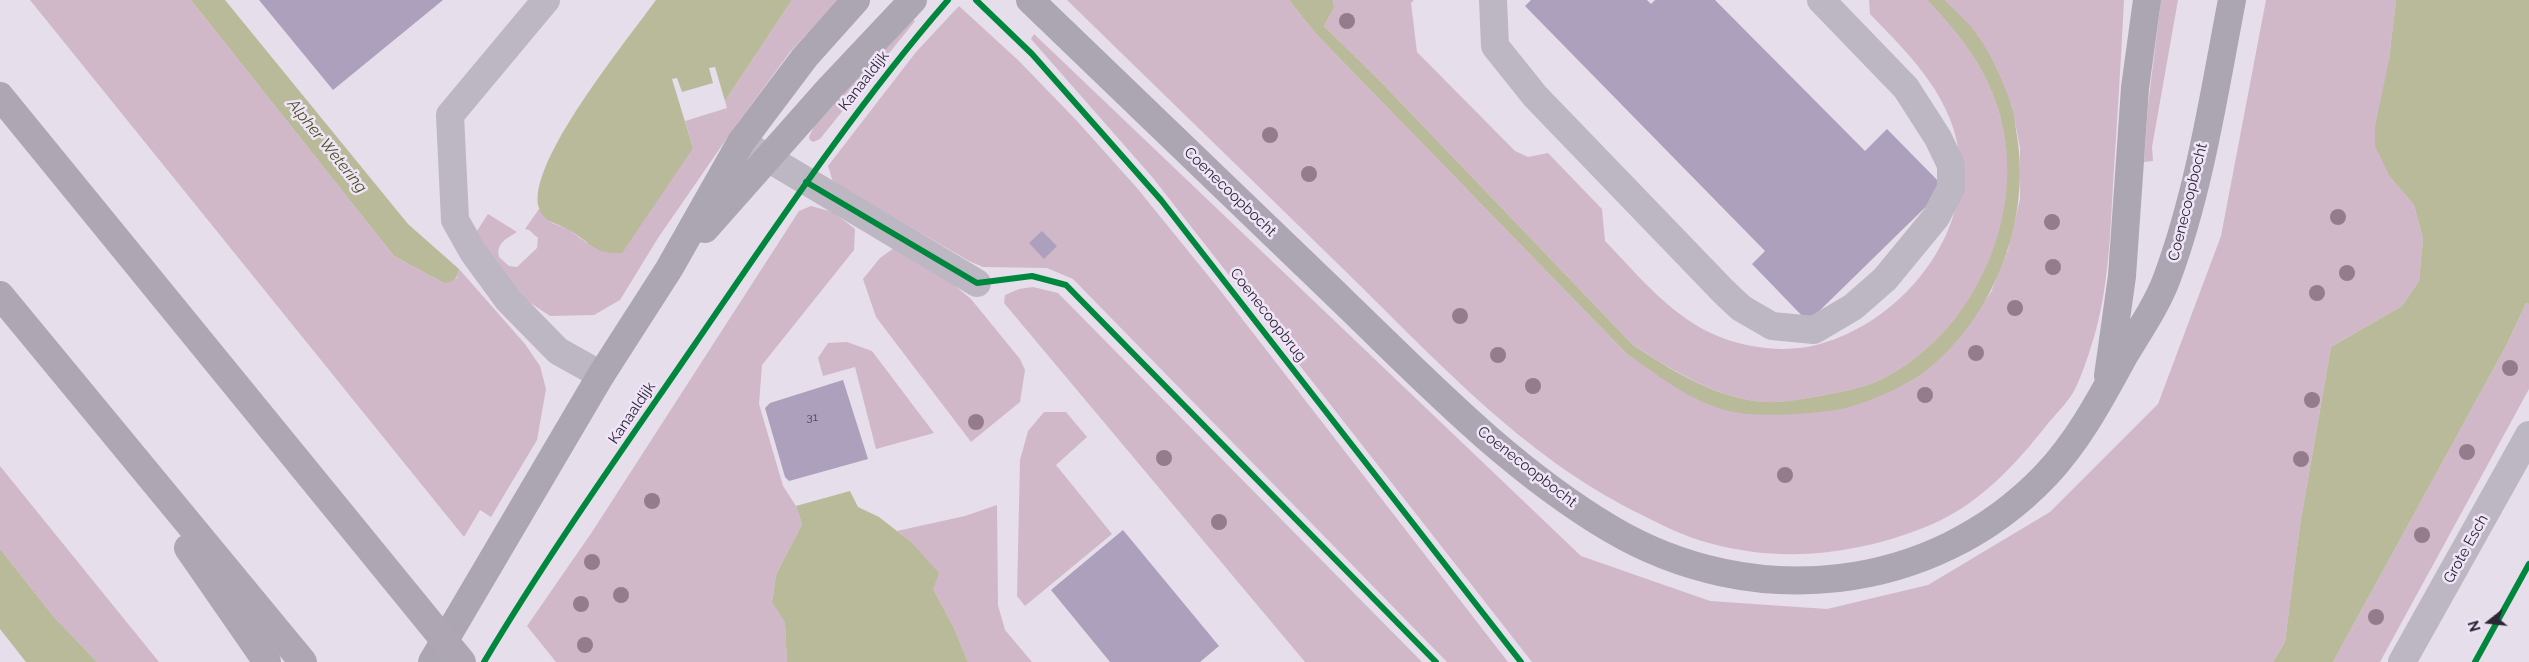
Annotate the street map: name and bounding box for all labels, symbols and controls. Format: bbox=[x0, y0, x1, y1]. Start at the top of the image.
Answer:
street label: Kanaaldijk bbox=[835, 48, 893, 114]
water label: Alpher Wetering bbox=[283, 95, 371, 197]
street label: Coenecoopbocht bbox=[2165, 141, 2211, 263]
street label: Coenecoopbocht bbox=[1180, 144, 1280, 240]
street label: Coenecoopbrug bbox=[1226, 265, 1310, 365]
street label: Kanaaldijk bbox=[605, 379, 659, 447]
house number: 31 bbox=[806, 410, 818, 424]
street label: Coenecoopbocht bbox=[1474, 423, 1580, 511]
street label: Grote Esch bbox=[2440, 512, 2492, 586]
north arrow bbox=[2464, 597, 2514, 647]
text: N bbox=[2465, 619, 2484, 633]

